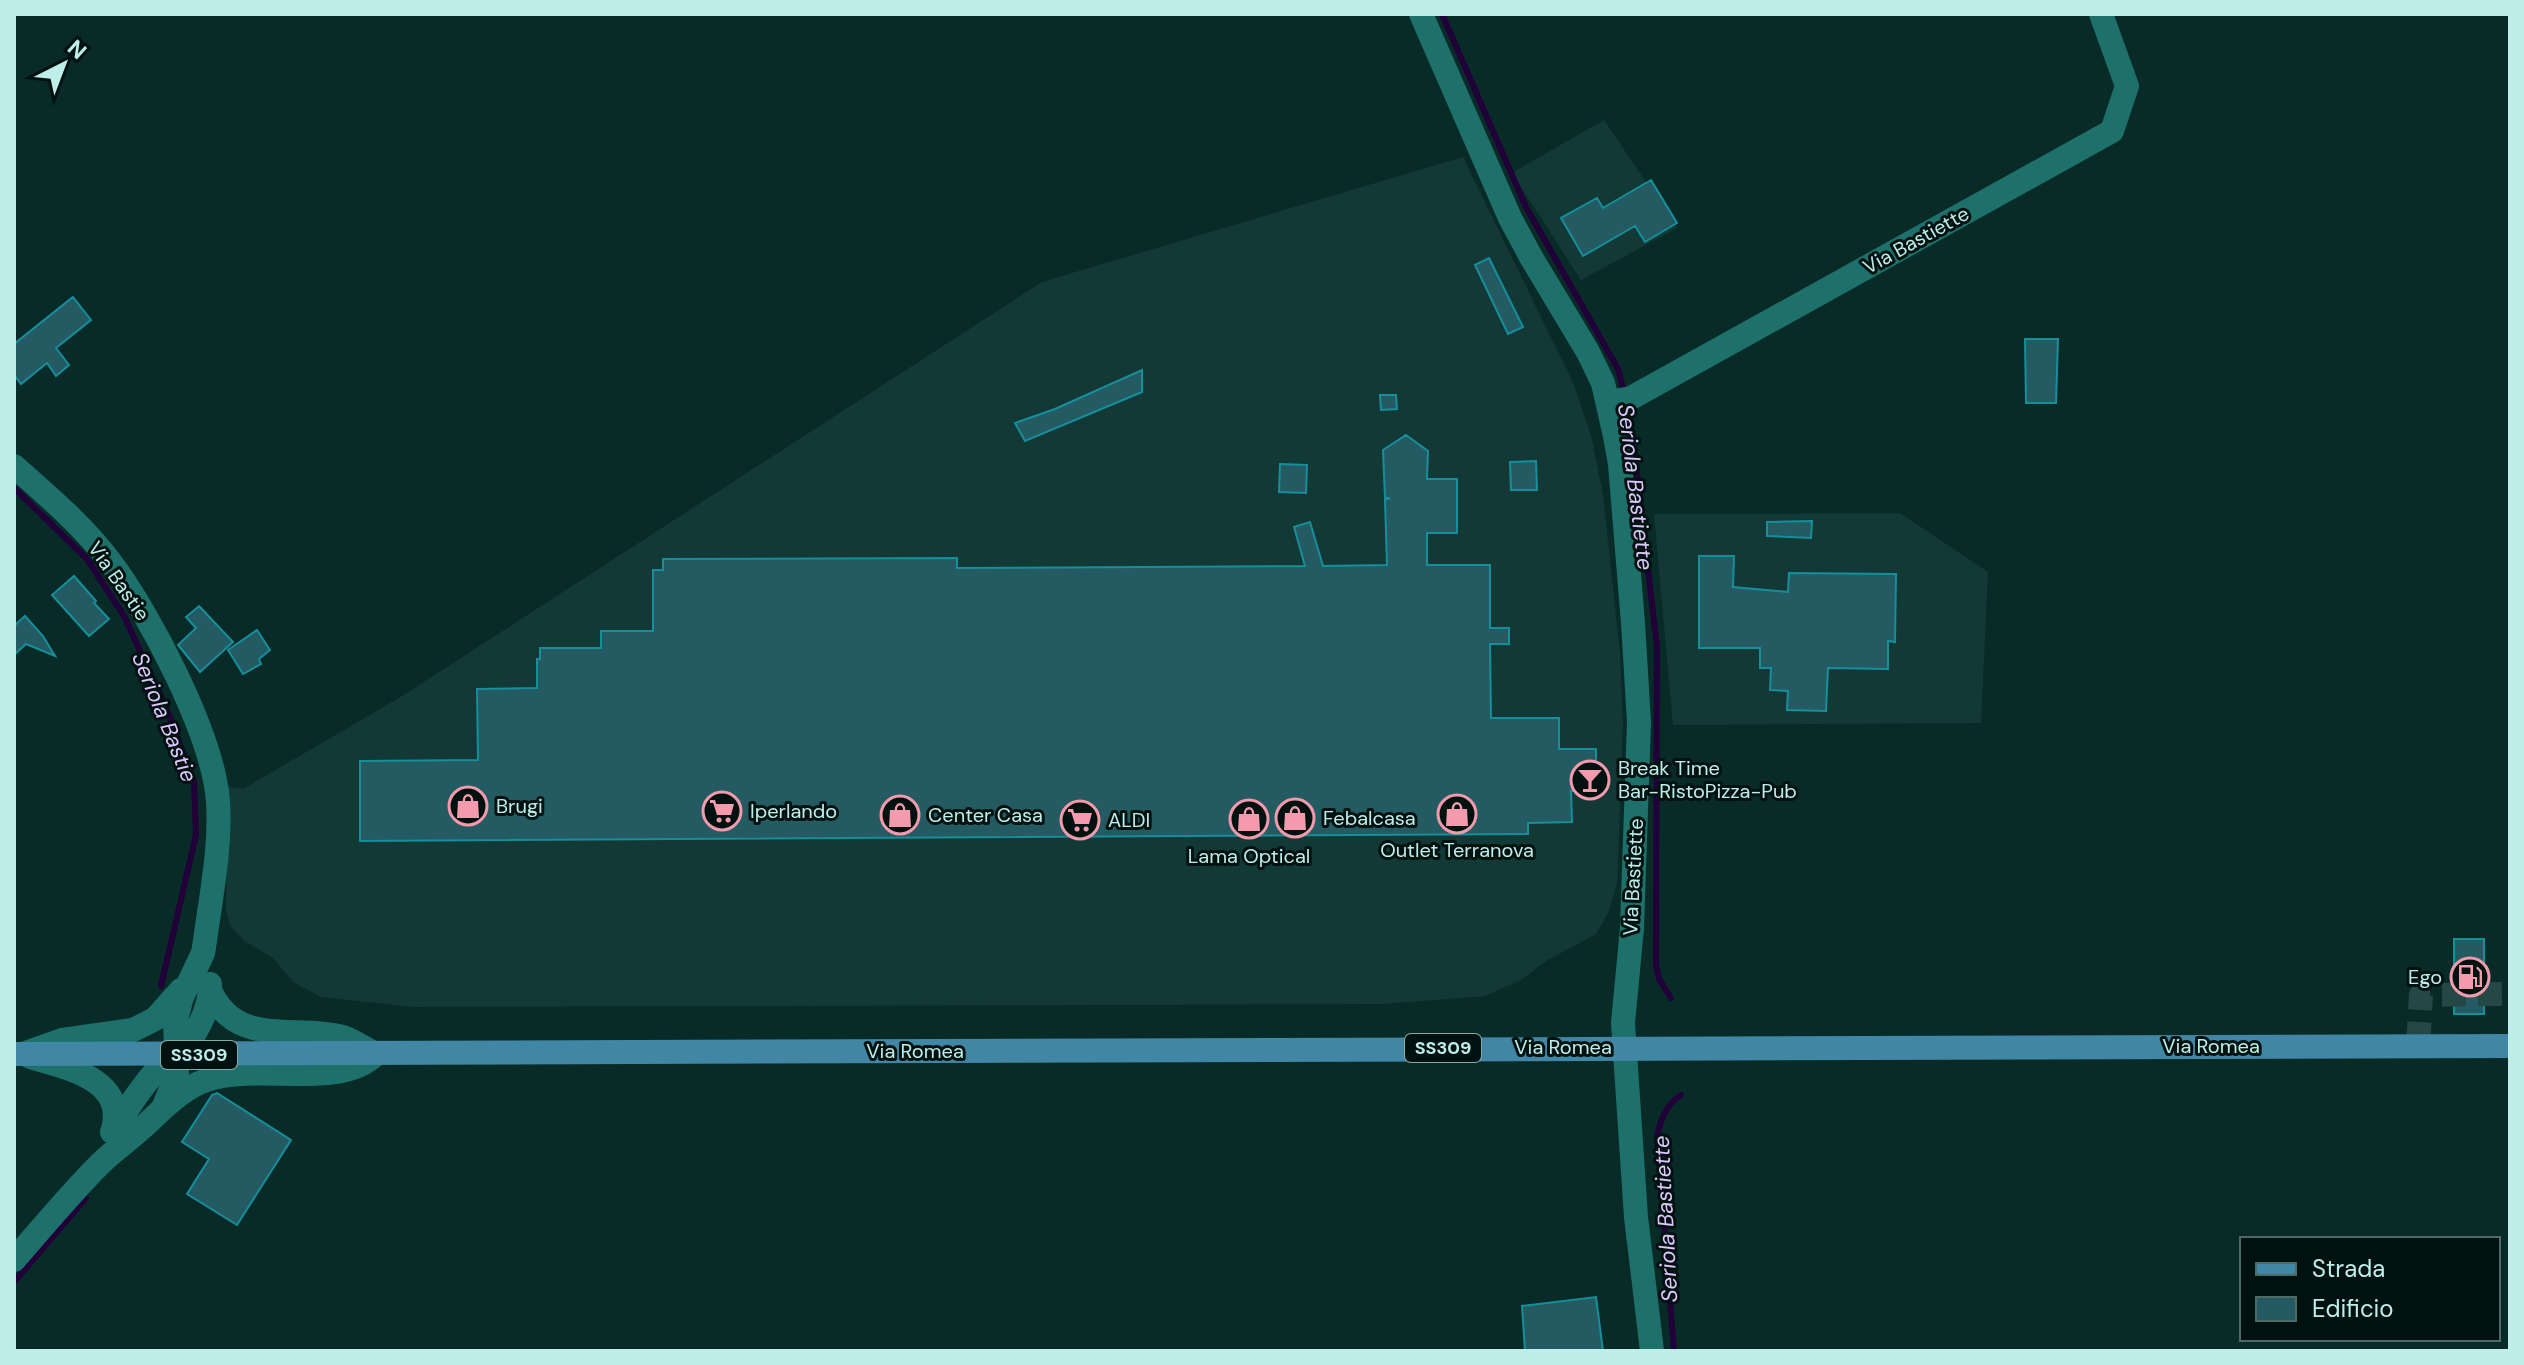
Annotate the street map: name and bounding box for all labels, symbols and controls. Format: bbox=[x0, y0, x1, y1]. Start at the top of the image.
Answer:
north arrow bbox=[24, 24, 104, 104]
text: N bbox=[61, 33, 93, 66]
street label: Via Bastiette bbox=[1858, 200, 1974, 280]
water label: Seriola Bastiette bbox=[1611, 402, 1660, 572]
street label: Via Bastie bbox=[82, 536, 156, 626]
water label: Seriola Bastie bbox=[125, 648, 204, 786]
place label: Break Time Bar-RistoPizza-Pub bbox=[1618, 755, 1797, 804]
bar icon: Break Time Bar-RistoPizza-Pub bbox=[1569, 759, 1611, 801]
shop icon: Brugi bbox=[447, 785, 489, 827]
supermarket icon: Iperlando bbox=[701, 790, 743, 832]
place label: Brugi bbox=[496, 793, 543, 819]
shop icon: Outlet Terranova bbox=[1436, 793, 1478, 835]
shop icon: Center Casa bbox=[879, 794, 921, 836]
shop icon: Febalcasa bbox=[1274, 797, 1316, 839]
place label: Iperlando bbox=[750, 798, 837, 824]
shop icon: Lama Optical bbox=[1228, 798, 1270, 840]
supermarket icon: ALDI bbox=[1059, 799, 1101, 841]
place label: Center Casa bbox=[928, 802, 1043, 828]
place label: Febalcasa bbox=[1323, 805, 1416, 831]
place label: ALDI bbox=[1108, 807, 1150, 833]
street label: Via Bastiette bbox=[1617, 818, 1649, 936]
place label: Outlet Terranova bbox=[1380, 837, 1534, 863]
place label: Lama Optical bbox=[1188, 843, 1310, 869]
fuel station icon: Ego bbox=[2449, 956, 2491, 998]
place label: Ego bbox=[2408, 964, 2442, 990]
street label: Via Romea bbox=[2162, 1033, 2260, 1059]
road number: SS309 bbox=[1405, 1034, 1481, 1062]
street label: Via Romea bbox=[1514, 1034, 1612, 1060]
street label: Via Romea bbox=[866, 1038, 964, 1064]
road number: SS309 bbox=[161, 1041, 237, 1069]
water label: Seriola Bastiette bbox=[1647, 1135, 1684, 1303]
legend bbox=[2240, 1237, 2500, 1341]
text: Strada bbox=[2312, 1253, 2385, 1284]
text: Edificio bbox=[2312, 1293, 2394, 1324]

